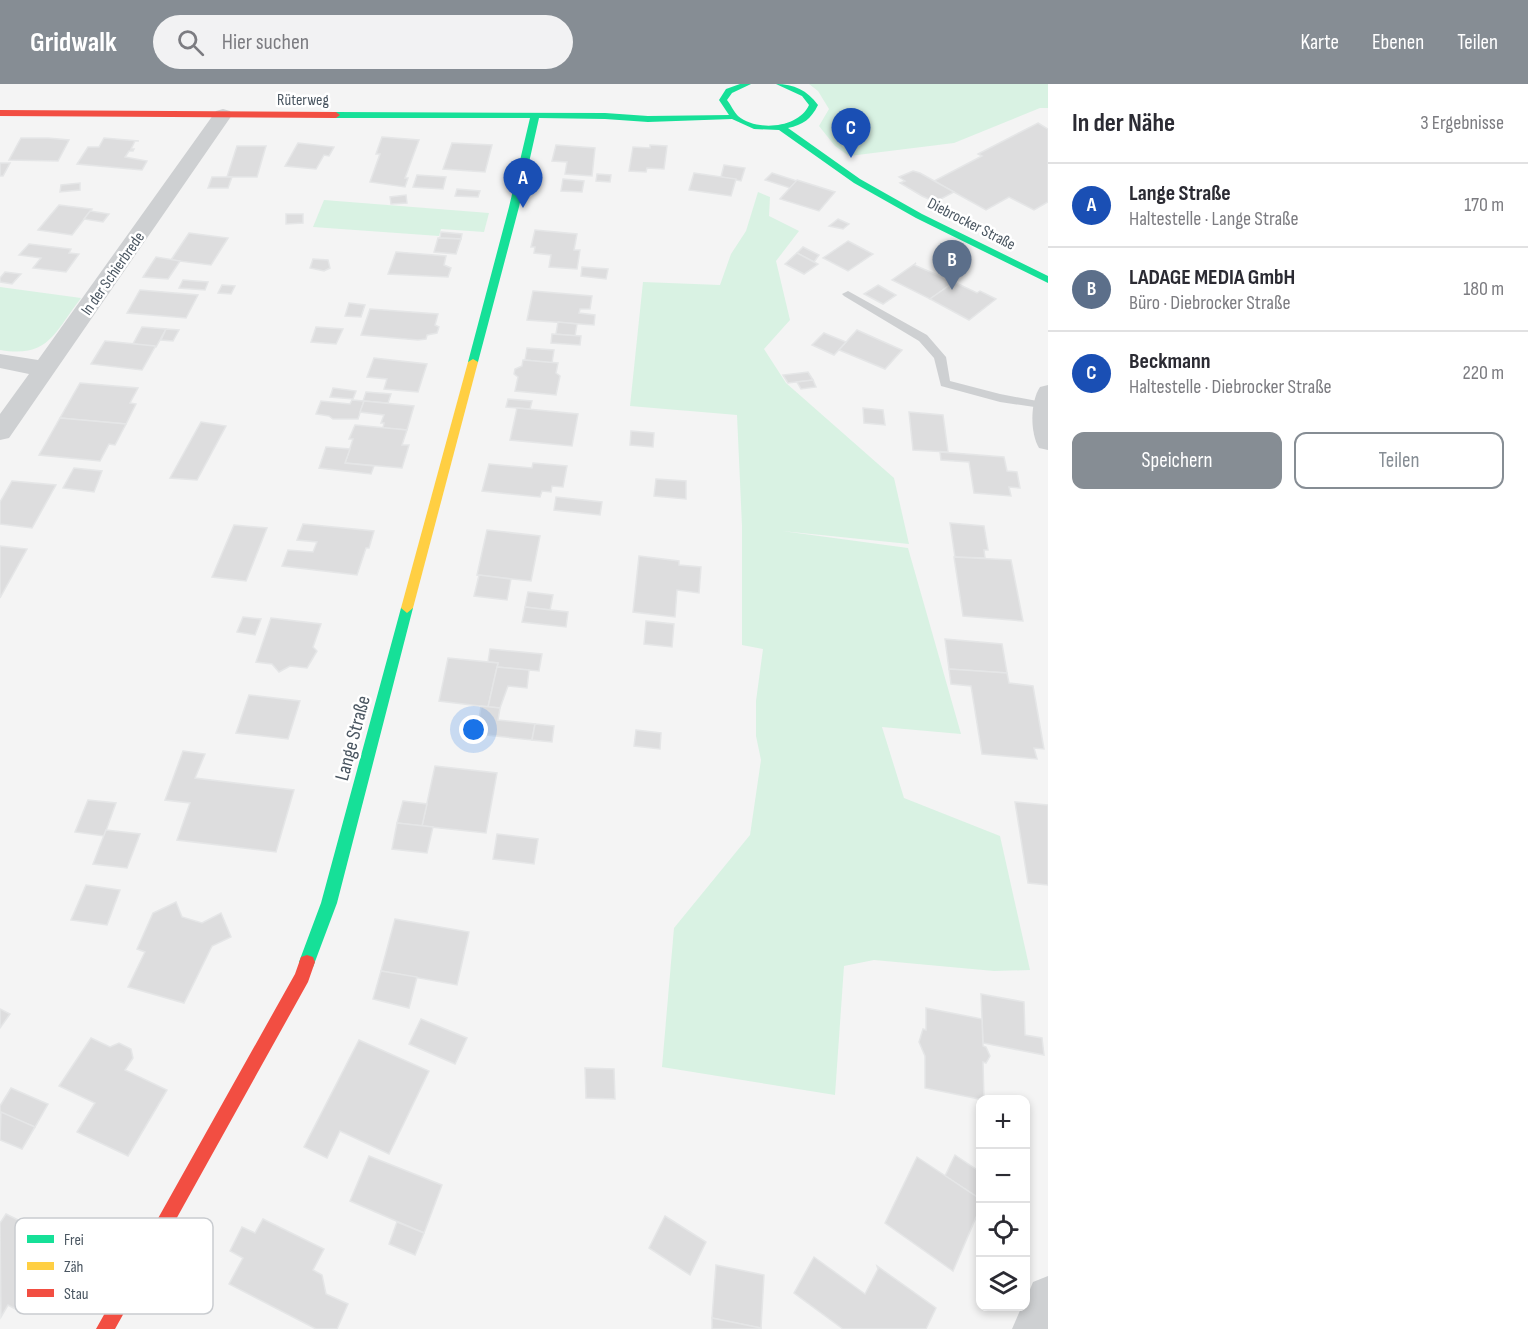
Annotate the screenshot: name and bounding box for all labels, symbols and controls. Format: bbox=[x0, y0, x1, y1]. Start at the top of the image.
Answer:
search box bbox=[153, 15, 573, 69]
text: Gridwalk bbox=[30, 26, 117, 59]
icon: search bbox=[174, 26, 207, 59]
text: Hier suchen bbox=[222, 29, 309, 56]
text: Karte bbox=[1301, 30, 1339, 55]
text: Ebenen bbox=[1372, 30, 1424, 55]
text: Teilen bbox=[1457, 30, 1498, 55]
street label: Rüterweg bbox=[277, 91, 329, 110]
text: In der Nähe bbox=[1072, 108, 1175, 139]
pin: C bbox=[832, 109, 870, 158]
text: 3 Ergebnisse bbox=[1420, 111, 1504, 135]
pin: A bbox=[504, 158, 542, 208]
text: Lange Straße bbox=[1129, 180, 1231, 207]
text: A bbox=[1087, 193, 1096, 217]
text: 170 m bbox=[1464, 193, 1504, 217]
street label: Diebrocker Straße bbox=[924, 194, 1018, 255]
text: Haltestelle · Lange Straße bbox=[1129, 207, 1299, 231]
street label: In der Schierbrede bbox=[77, 228, 149, 319]
pin: B bbox=[932, 240, 972, 290]
text: LADAGE MEDIA GmbH bbox=[1129, 264, 1295, 291]
text: B bbox=[1087, 277, 1096, 301]
text: 180 m bbox=[1463, 277, 1504, 301]
text: Büro · Diebrocker Straße bbox=[1129, 291, 1290, 315]
text: Beckmann bbox=[1129, 348, 1211, 375]
text: C bbox=[1086, 361, 1097, 385]
text: 220 m bbox=[1463, 361, 1504, 385]
text: Haltestelle · Diebrocker Straße bbox=[1129, 375, 1332, 399]
button: Speichern bbox=[1072, 432, 1282, 489]
button: Teilen bbox=[1294, 432, 1504, 489]
street label: Lange Straße bbox=[330, 693, 376, 783]
your location bbox=[459, 715, 488, 744]
map controls bbox=[976, 1095, 1030, 1311]
button: + bbox=[976, 1095, 1030, 1149]
button: − bbox=[976, 1149, 1030, 1203]
button: locate bbox=[976, 1203, 1030, 1257]
legend bbox=[15, 1218, 213, 1314]
text: Frei bbox=[64, 1231, 84, 1250]
button: layers bbox=[976, 1257, 1030, 1311]
text: Zäh bbox=[64, 1258, 83, 1277]
text: Stau bbox=[64, 1285, 89, 1304]

